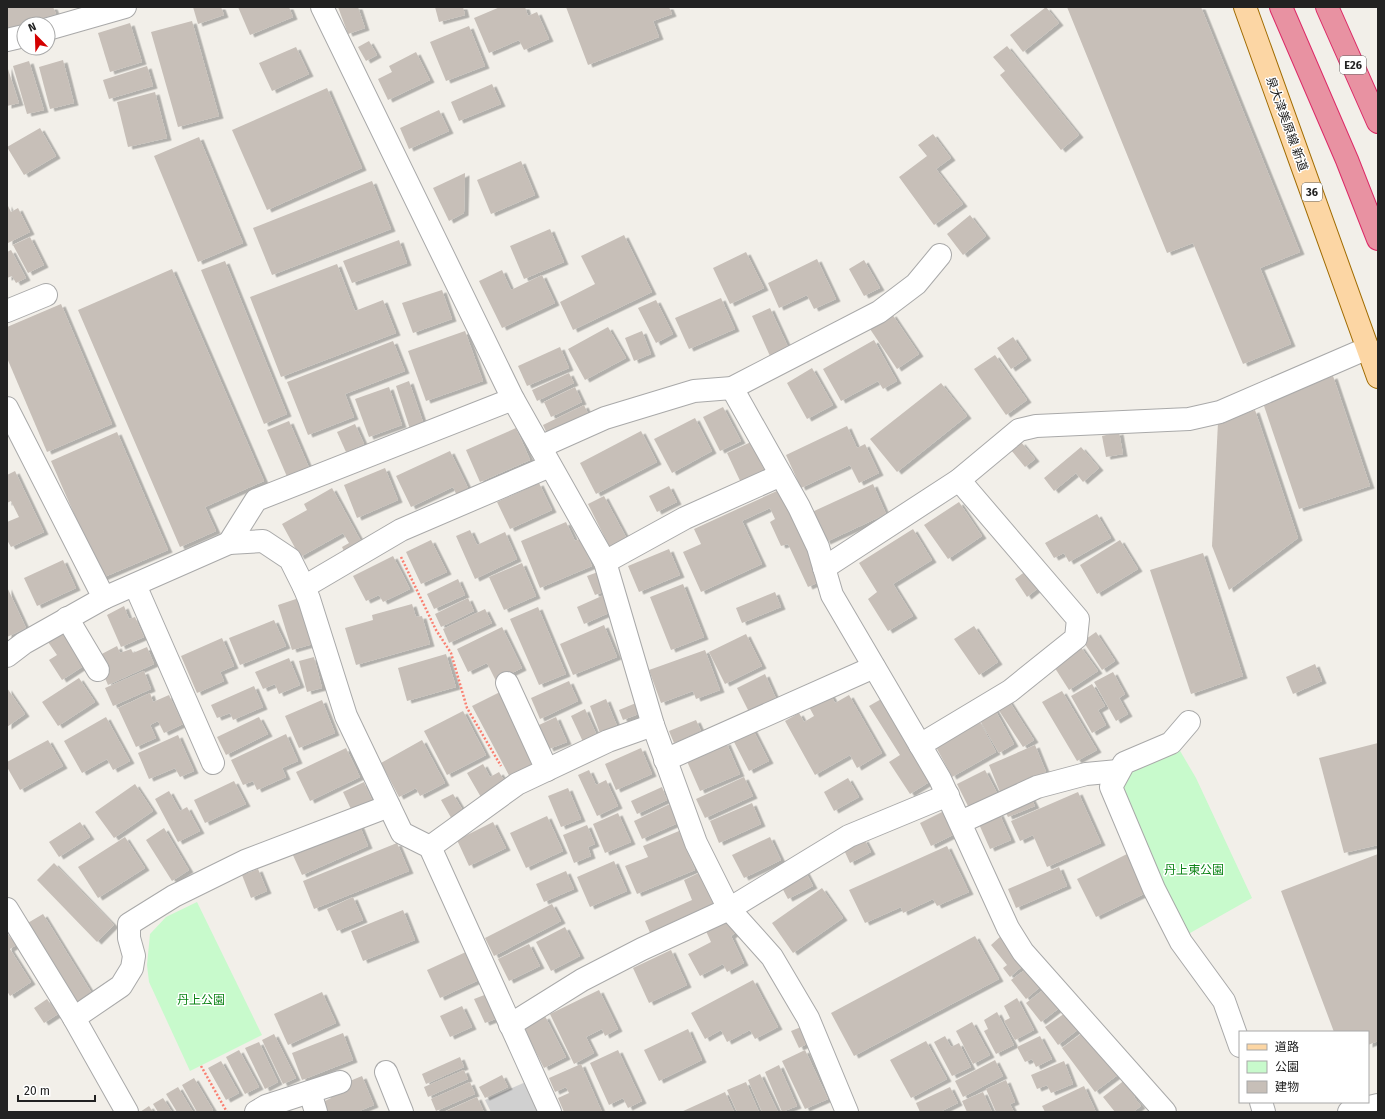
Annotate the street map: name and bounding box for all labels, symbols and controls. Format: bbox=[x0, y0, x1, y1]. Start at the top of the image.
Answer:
north arrow bbox=[16, 16, 56, 56]
text: N bbox=[26, 20, 38, 35]
road number: E26 bbox=[1340, 56, 1366, 74]
street label: 泉大津美原線 新道 bbox=[1263, 75, 1311, 173]
road number: 36 bbox=[1302, 183, 1322, 201]
park label: 丹上東公園 bbox=[1164, 863, 1224, 877]
park label: 丹上公園 bbox=[177, 993, 225, 1007]
legend bbox=[1239, 1031, 1369, 1103]
text: 道路 bbox=[1275, 1040, 1299, 1054]
text: 公園 bbox=[1275, 1060, 1299, 1074]
scale bar bbox=[18, 1077, 95, 1103]
text: 建物 bbox=[1275, 1080, 1299, 1094]
text: 20 m bbox=[24, 1084, 50, 1098]

